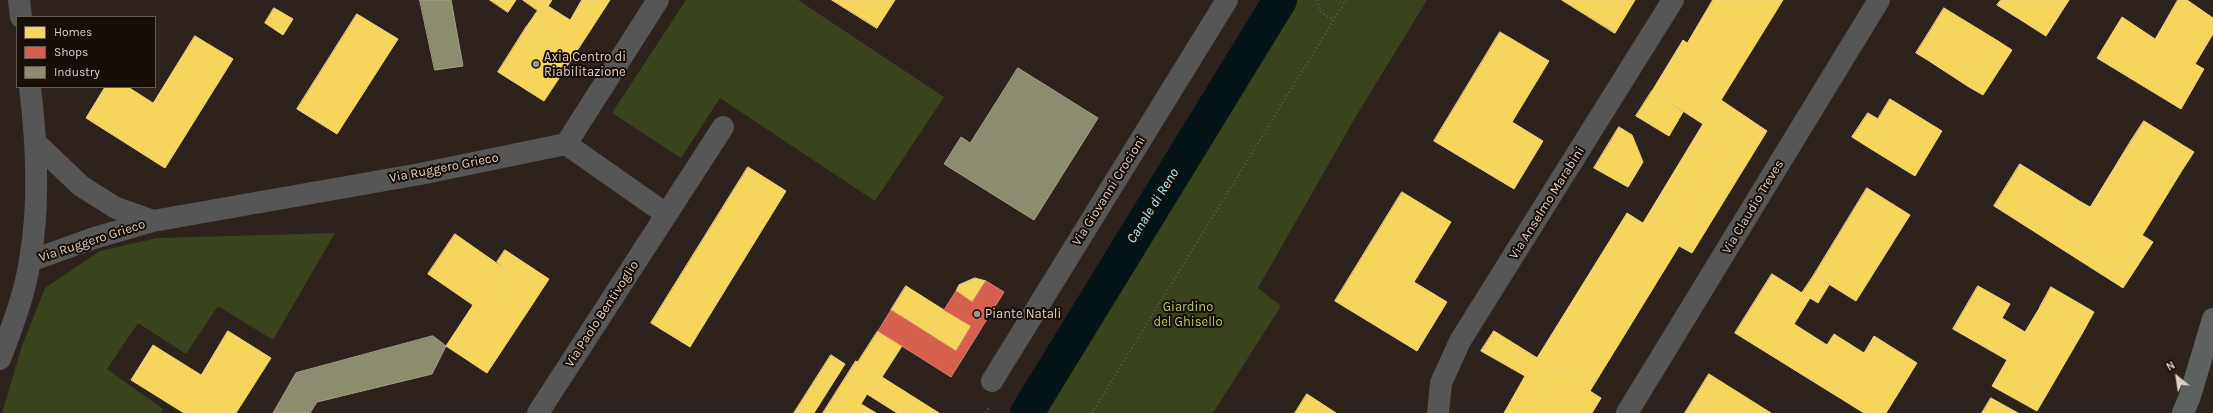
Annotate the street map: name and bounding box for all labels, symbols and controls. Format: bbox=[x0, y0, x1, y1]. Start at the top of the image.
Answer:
legend bbox=[16, 16, 156, 88]
text: Homes bbox=[54, 25, 92, 39]
text: Shops bbox=[54, 45, 88, 59]
place label: Axia Centro di Riabilitazione bbox=[544, 49, 626, 80]
marker: Axia Centro di Riabilitazione bbox=[531, 59, 541, 69]
text: Industry bbox=[54, 65, 100, 79]
street label: Via Giovanni Crocioni bbox=[1069, 133, 1149, 249]
street label: Via Anselmo Marabini bbox=[1506, 144, 1588, 262]
street label: Via Ruggero Grieco bbox=[388, 150, 500, 186]
street label: Via Claudio Treves bbox=[1719, 157, 1787, 257]
water label: Canale di Reno bbox=[1123, 165, 1183, 247]
street label: Via Ruggero Grieco bbox=[37, 216, 147, 266]
street label: Via Paolo Bentivoglio bbox=[562, 258, 642, 370]
park label: Giardino del Ghisello bbox=[1153, 299, 1223, 330]
place label: Piante Natali bbox=[985, 306, 1061, 322]
marker: Piante Natali bbox=[972, 309, 982, 319]
north arrow bbox=[2157, 357, 2197, 397]
text: N bbox=[2164, 359, 2177, 374]

